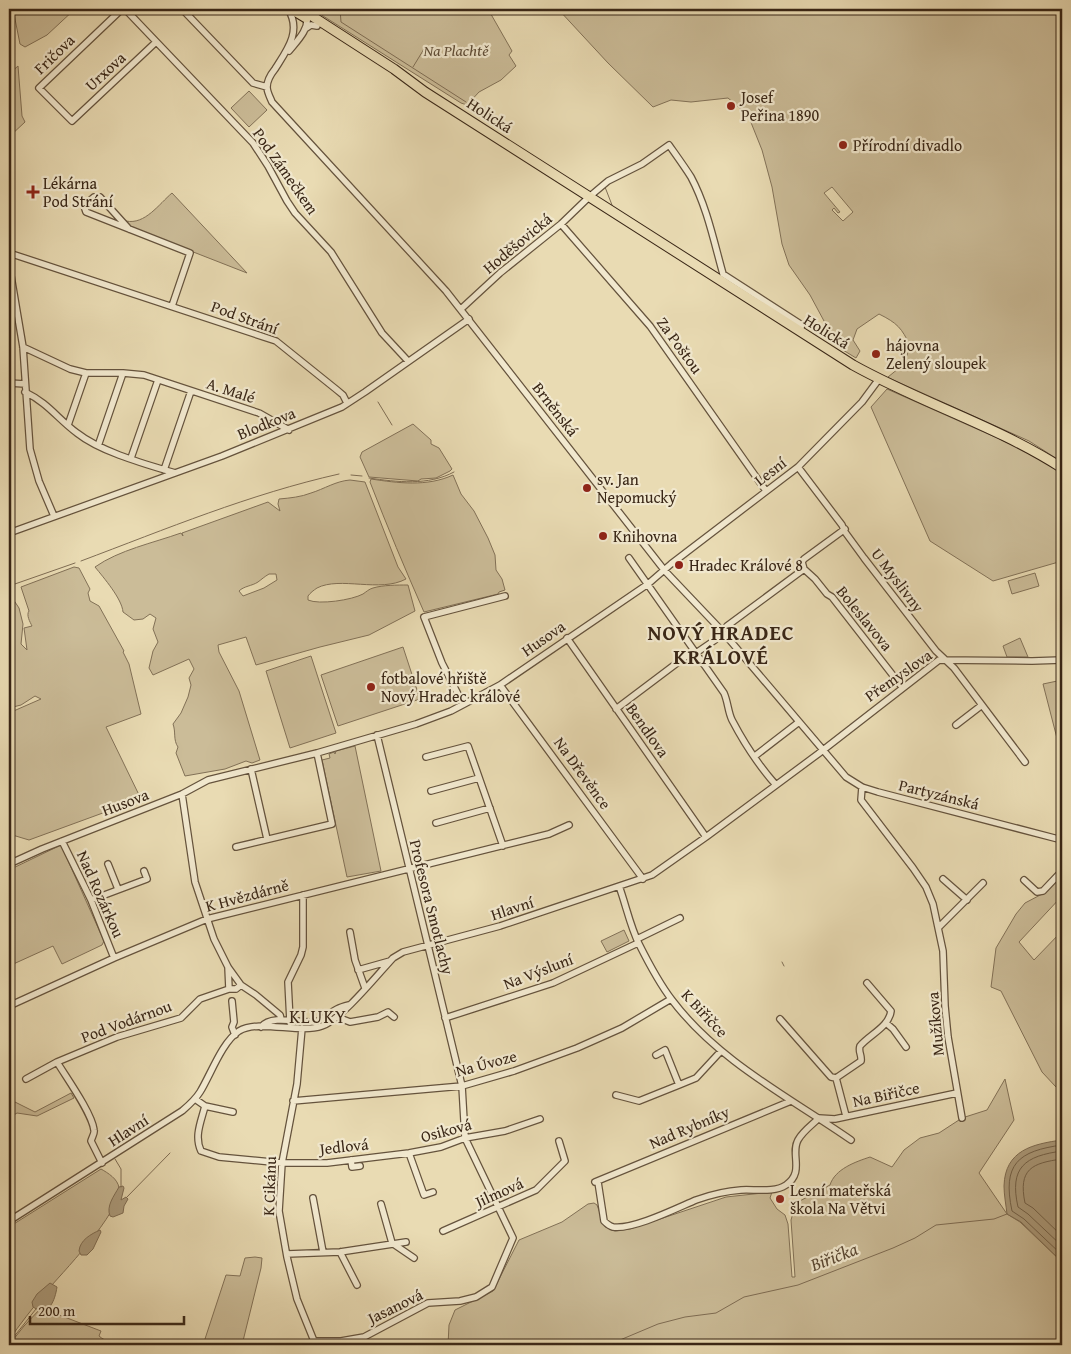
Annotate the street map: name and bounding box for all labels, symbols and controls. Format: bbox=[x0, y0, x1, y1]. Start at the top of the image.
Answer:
street label: Fričova bbox=[28, 28, 80, 80]
park label: Na Plachtě bbox=[422, 38, 489, 62]
street label: Urxova bbox=[79, 46, 131, 96]
place label: Josef Peřina 1890 bbox=[739, 85, 819, 127]
street label: Holická bbox=[462, 91, 518, 139]
marker: Josef Peřina 1890 bbox=[725, 100, 737, 112]
street label: Pod Zámečkem bbox=[247, 123, 325, 219]
place label: Přírodní divadlo bbox=[853, 133, 962, 157]
marker: Přírodní divadlo bbox=[837, 139, 849, 151]
place label: Lékárna Pod Strání bbox=[43, 171, 113, 213]
marker: Lékárna Pod Strání bbox=[27, 186, 39, 198]
street label: Hoděšovická bbox=[477, 207, 557, 279]
street label: Pod Strání bbox=[208, 294, 282, 340]
street label: Holická bbox=[799, 307, 855, 355]
street label: Za Poštou bbox=[651, 312, 709, 379]
place label: hájovna Zelený sloupek bbox=[886, 333, 987, 375]
marker: hájovna Zelený sloupek bbox=[870, 348, 882, 360]
street label: A. Malé bbox=[204, 371, 258, 409]
street label: Brněnská bbox=[527, 377, 585, 442]
street label: Blodkova bbox=[233, 400, 299, 446]
street label: Lesní bbox=[749, 450, 792, 491]
place label: sv. Jan Nepomucký bbox=[597, 467, 676, 509]
marker: sv. Jan Nepomucký bbox=[581, 482, 593, 494]
place label: Knihovna bbox=[613, 524, 678, 548]
marker: Knihovna bbox=[597, 530, 609, 542]
street label: U Myslivny bbox=[866, 543, 930, 617]
place label: Hradec Králové 8 bbox=[689, 553, 803, 577]
marker: Hradec Králové 8 bbox=[673, 559, 685, 571]
street label: Boleslavova bbox=[831, 580, 899, 656]
street label: Husova bbox=[516, 614, 570, 662]
district label: NOVÝ HRADEC KRÁLOVÉ bbox=[647, 617, 795, 672]
street label: Přemyslova bbox=[859, 643, 937, 707]
place label: fotbalové hřiště Nový Hradec králové bbox=[381, 666, 520, 708]
marker: fotbalové hřiště Nový Hradec králové bbox=[365, 681, 377, 693]
street label: Bendlova bbox=[620, 698, 676, 762]
street label: Na Dřevěnce bbox=[548, 732, 618, 814]
street label: Partyzánská bbox=[896, 772, 982, 816]
street label: Husova bbox=[98, 782, 152, 822]
street label: Profesora Smotlachy bbox=[404, 837, 460, 977]
street label: Nad Rozárkou bbox=[71, 847, 131, 942]
street label: K Hvězdárně bbox=[203, 872, 291, 918]
street label: Hlavní bbox=[487, 890, 537, 926]
street label: Na Výsluní bbox=[500, 947, 577, 995]
street label: K Biřičce bbox=[676, 983, 734, 1043]
street label: Mužíkova bbox=[920, 991, 950, 1057]
street label: Pod Vodárnou bbox=[77, 993, 175, 1049]
district label: KLUKY bbox=[289, 1003, 347, 1030]
street label: Na Úvoze bbox=[453, 1043, 519, 1083]
street label: Na Biřičce bbox=[850, 1075, 922, 1113]
street label: Nad Rybníky bbox=[645, 1099, 733, 1155]
street label: Hlavní bbox=[103, 1108, 153, 1152]
street label: Osiková bbox=[418, 1112, 475, 1148]
street label: Jedlová bbox=[316, 1131, 370, 1161]
street label: K Cikánu bbox=[256, 1156, 282, 1216]
street label: Jilmová bbox=[469, 1171, 527, 1214]
place label: Lesní mateřská škola Na Větvi bbox=[790, 1178, 892, 1220]
marker: Lesní mateřská škola Na Větvi bbox=[774, 1193, 786, 1205]
water label: Biřička bbox=[805, 1235, 862, 1278]
street label: Jasanová bbox=[361, 1282, 427, 1331]
scale bar bbox=[30, 1294, 184, 1326]
text: 200 m bbox=[38, 1300, 76, 1321]

